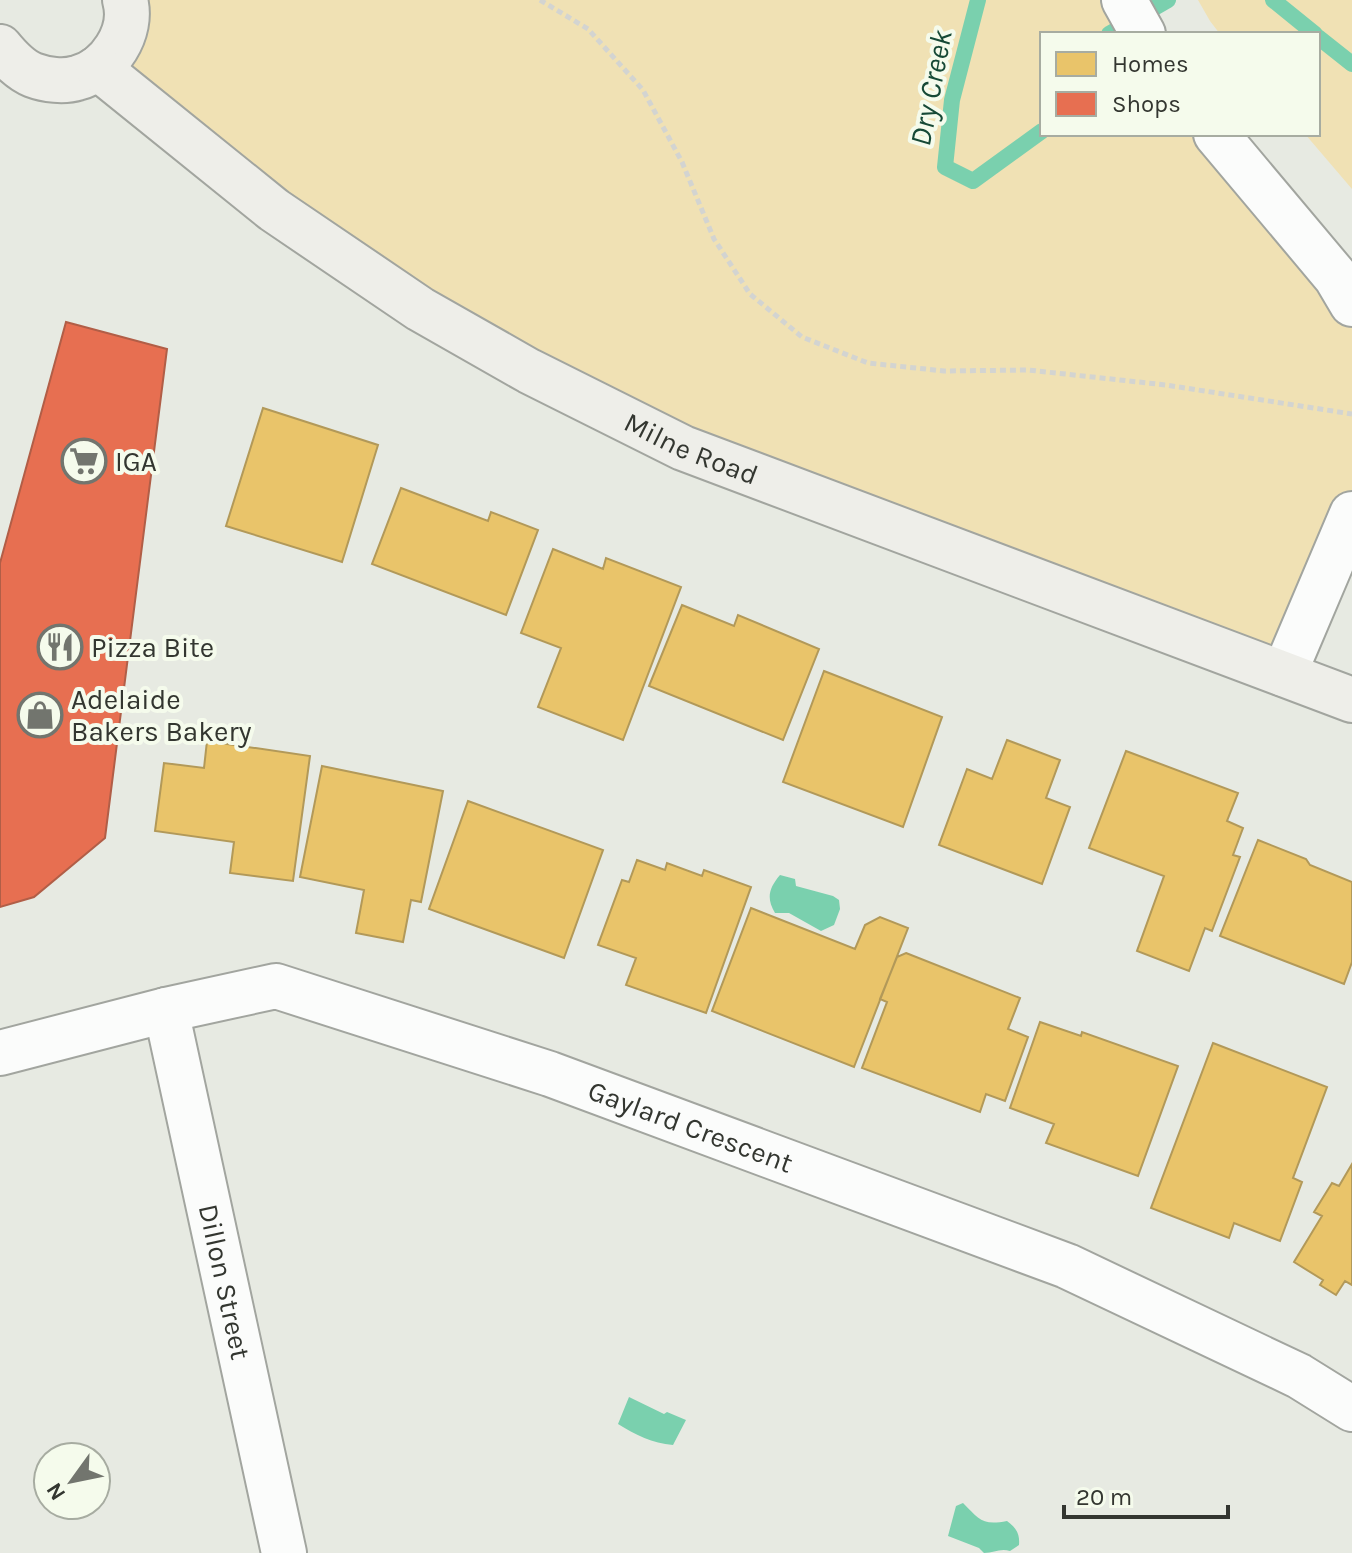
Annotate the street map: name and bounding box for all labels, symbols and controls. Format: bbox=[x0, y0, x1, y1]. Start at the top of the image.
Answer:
water label: Dry Creek bbox=[902, 26, 960, 149]
legend bbox=[1040, 32, 1320, 136]
text: Homes bbox=[1112, 50, 1189, 78]
text: Shops bbox=[1112, 90, 1181, 118]
street label: Milne Road bbox=[619, 405, 763, 491]
supermarket icon: IGA bbox=[60, 437, 108, 485]
place label: IGA bbox=[115, 445, 157, 478]
restaurant icon: Pizza Bite bbox=[36, 623, 84, 671]
place label: Pizza Bite bbox=[91, 631, 214, 664]
place label: Adelaide Bakers Bakery bbox=[71, 683, 252, 748]
shop icon: Adelaide Bakers Bakery bbox=[16, 691, 64, 739]
street label: Gaylard Crescent bbox=[584, 1073, 798, 1179]
street label: Dillon Street bbox=[192, 1201, 258, 1363]
north arrow bbox=[32, 1441, 112, 1521]
scale bar bbox=[1064, 1469, 1228, 1519]
text: N bbox=[41, 1478, 71, 1505]
text: 20 m bbox=[1076, 1483, 1132, 1511]

